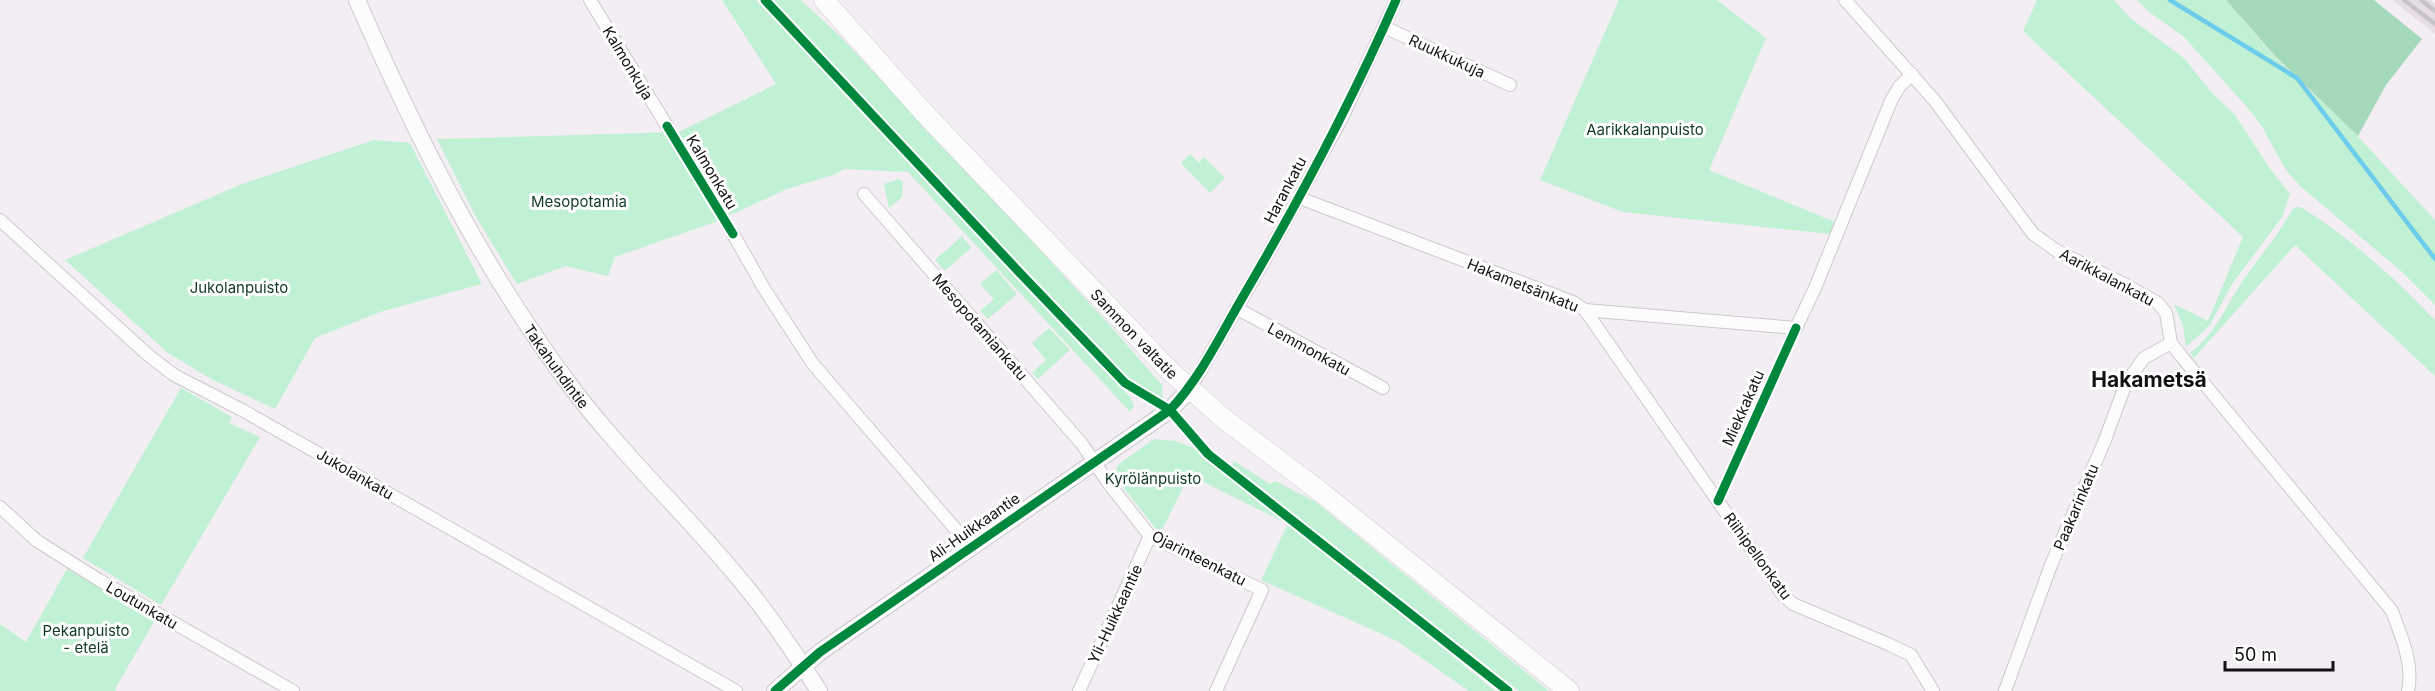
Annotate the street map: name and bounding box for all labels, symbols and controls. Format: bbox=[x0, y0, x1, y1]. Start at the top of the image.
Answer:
street label: Kalmonkuja bbox=[599, 23, 657, 103]
street label: Ruukkukuja bbox=[1406, 30, 1488, 82]
park label: Aarikkalanpuisto bbox=[1586, 120, 1704, 139]
street label: Kalmonkatu bbox=[682, 131, 742, 213]
street label: Harankatu bbox=[1259, 153, 1311, 227]
park label: Mesopotamia bbox=[531, 192, 627, 211]
street label: Aarikkalankatu bbox=[2056, 244, 2158, 310]
street label: Hakametsänkatu bbox=[1464, 254, 1582, 316]
street label: Mesopotamiankatu bbox=[928, 270, 1032, 384]
park label: Jukolanpuisto bbox=[190, 278, 288, 297]
street label: Sammon valtatie bbox=[1087, 285, 1182, 383]
street label: Lemmonkatu bbox=[1264, 318, 1354, 380]
street label: Takahuhdintie bbox=[520, 320, 594, 412]
street label: Miekkakatu bbox=[1718, 367, 1768, 449]
district label: Hakametsä bbox=[2091, 367, 2207, 392]
street label: Jukolankatu bbox=[313, 444, 397, 504]
street label: Paakarinkatu bbox=[2049, 461, 2103, 553]
park label: Kyrölänpuisto bbox=[1105, 469, 1201, 488]
street label: Ali-Huikkaantie bbox=[924, 488, 1024, 566]
street label: Riihipellonkatu bbox=[1720, 509, 1796, 603]
street label: Ojarinteenkatu bbox=[1149, 526, 1249, 590]
street label: Yli-Huikkaantie bbox=[1084, 561, 1146, 667]
street label: Loutunkatu bbox=[103, 577, 181, 633]
park label: Pekanpuisto - etelä bbox=[42, 621, 130, 657]
scale bar bbox=[2225, 634, 2333, 672]
text: 50 m bbox=[2234, 644, 2277, 665]

